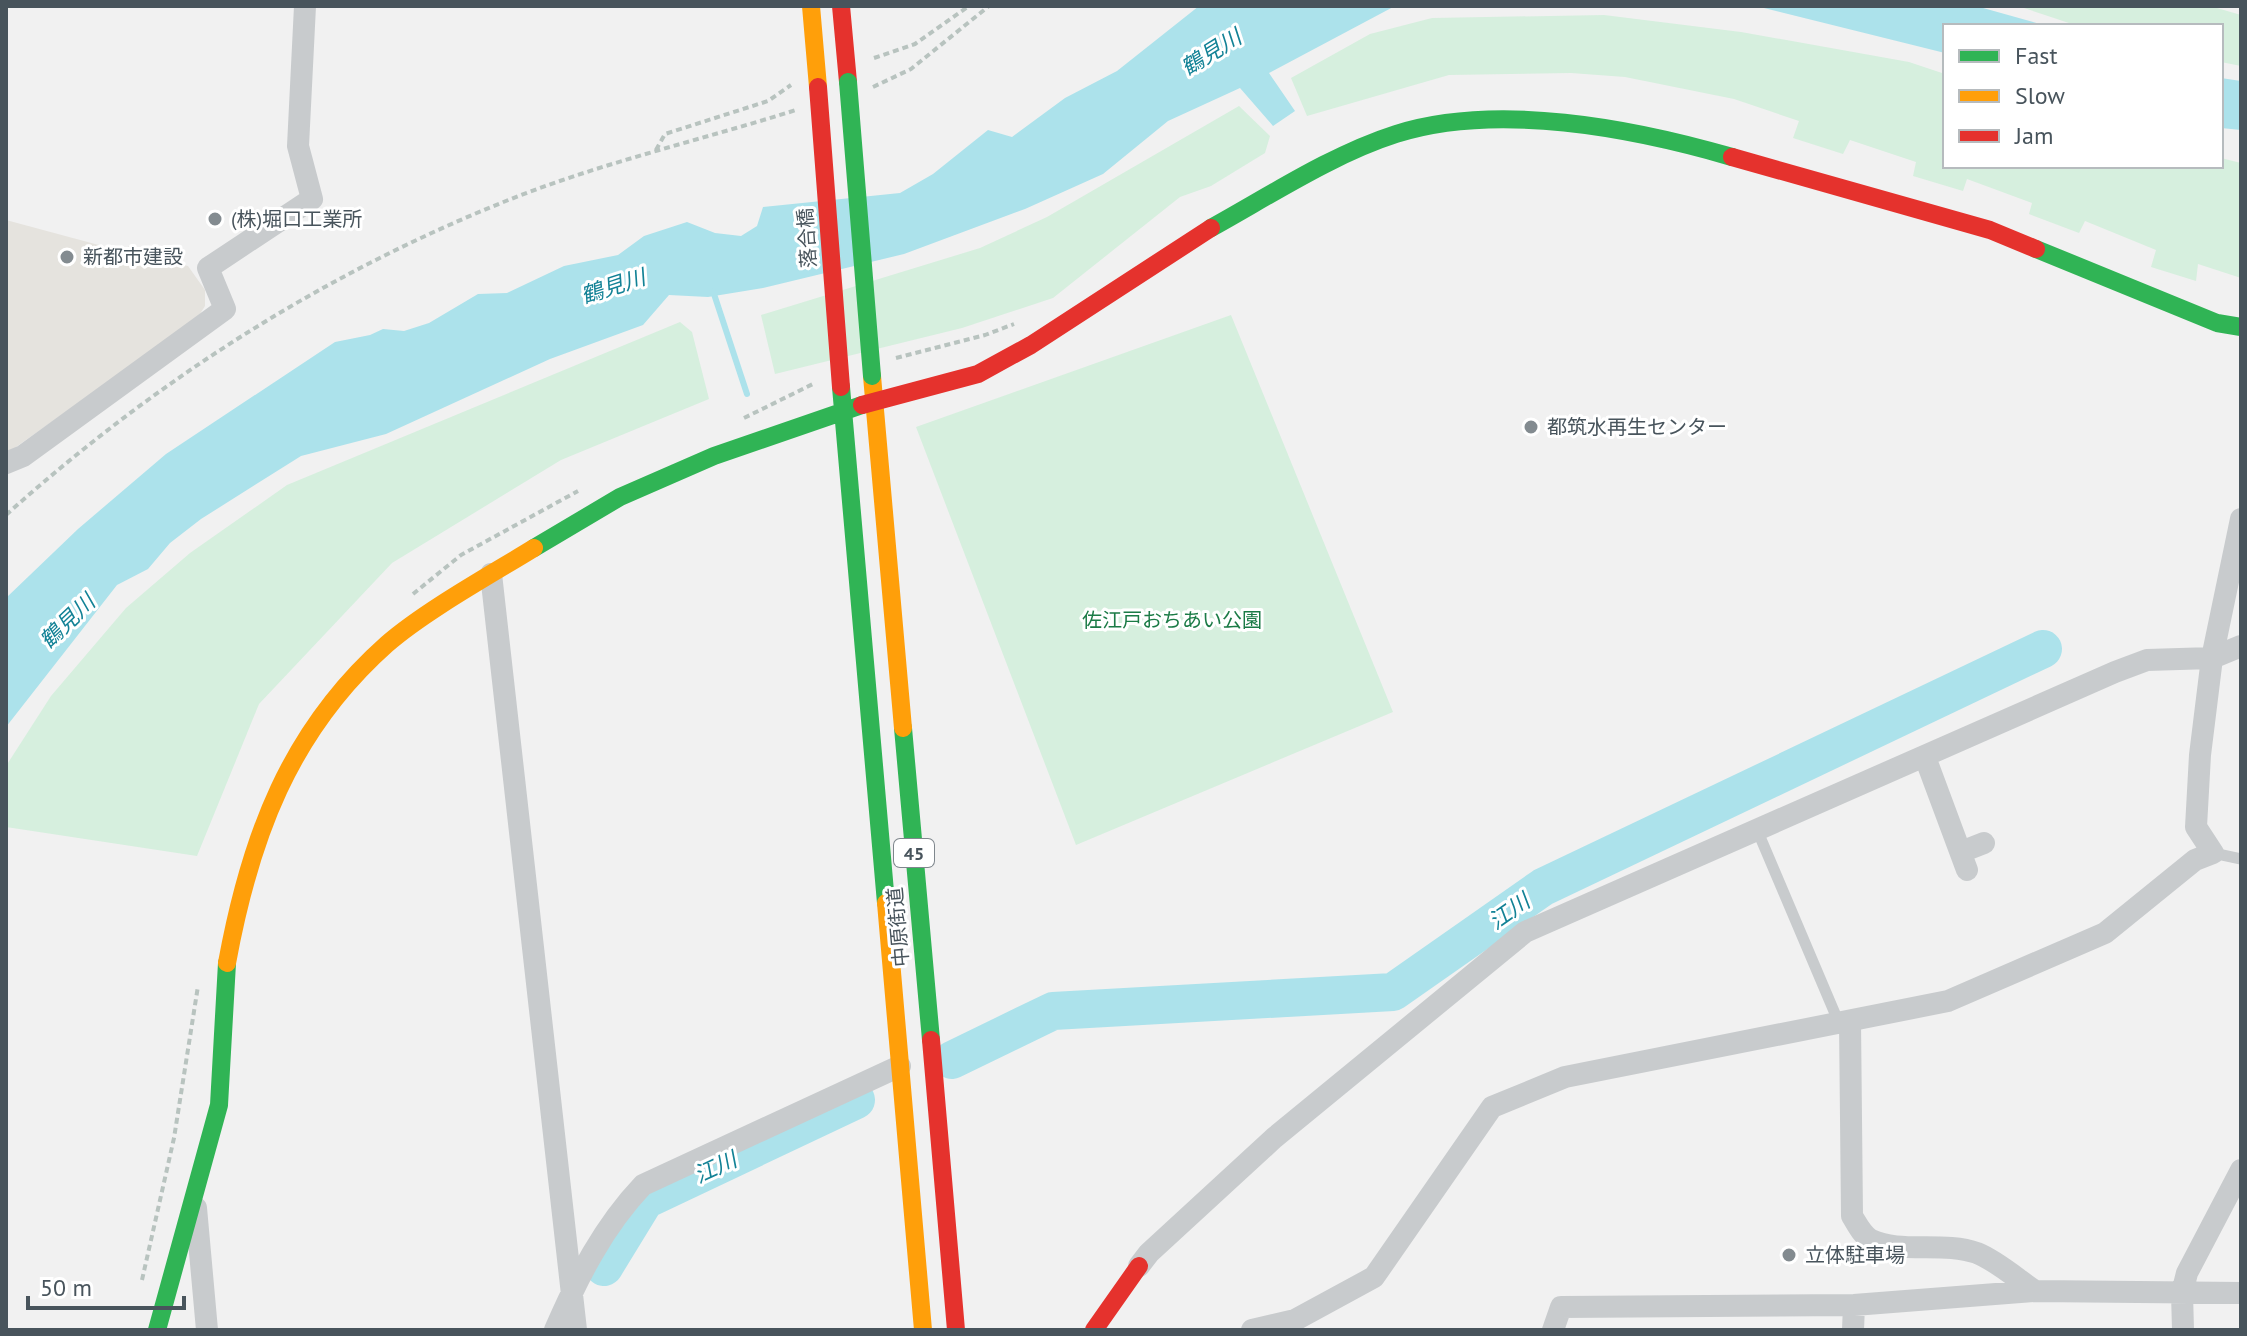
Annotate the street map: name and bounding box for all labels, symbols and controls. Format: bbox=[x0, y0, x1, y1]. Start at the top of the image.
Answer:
water label: 鶴見川 bbox=[1176, 22, 1248, 81]
legend bbox=[1943, 24, 2223, 168]
text: Fast bbox=[2015, 40, 2058, 71]
text: Slow bbox=[2015, 80, 2065, 111]
text: Jam bbox=[2014, 120, 2053, 151]
place label: (株)堀口工業所 bbox=[231, 206, 362, 232]
street label: 落合橋 bbox=[792, 207, 822, 269]
marker: (株)堀口工業所 bbox=[206, 210, 224, 228]
place label: 新都市建設 bbox=[83, 244, 183, 270]
marker: 新都市建設 bbox=[58, 248, 76, 266]
water label: 鶴見川 bbox=[577, 262, 651, 310]
place label: 都筑水再生センター bbox=[1547, 414, 1727, 440]
marker: 都筑水再生センター bbox=[1522, 418, 1540, 436]
water label: 鶴見川 bbox=[34, 587, 102, 654]
park label: 佐江戸おちあい公園 bbox=[1082, 607, 1262, 633]
road number: 45 bbox=[894, 839, 934, 867]
street label: 中原街道 bbox=[882, 886, 914, 968]
water label: 江川 bbox=[1483, 886, 1537, 935]
water label: 江川 bbox=[689, 1144, 743, 1189]
place label: 立体駐車場 bbox=[1805, 1242, 1905, 1268]
marker: 立体駐車場 bbox=[1780, 1246, 1798, 1264]
scale bar bbox=[28, 1260, 184, 1310]
text: 50 m bbox=[40, 1272, 92, 1303]

